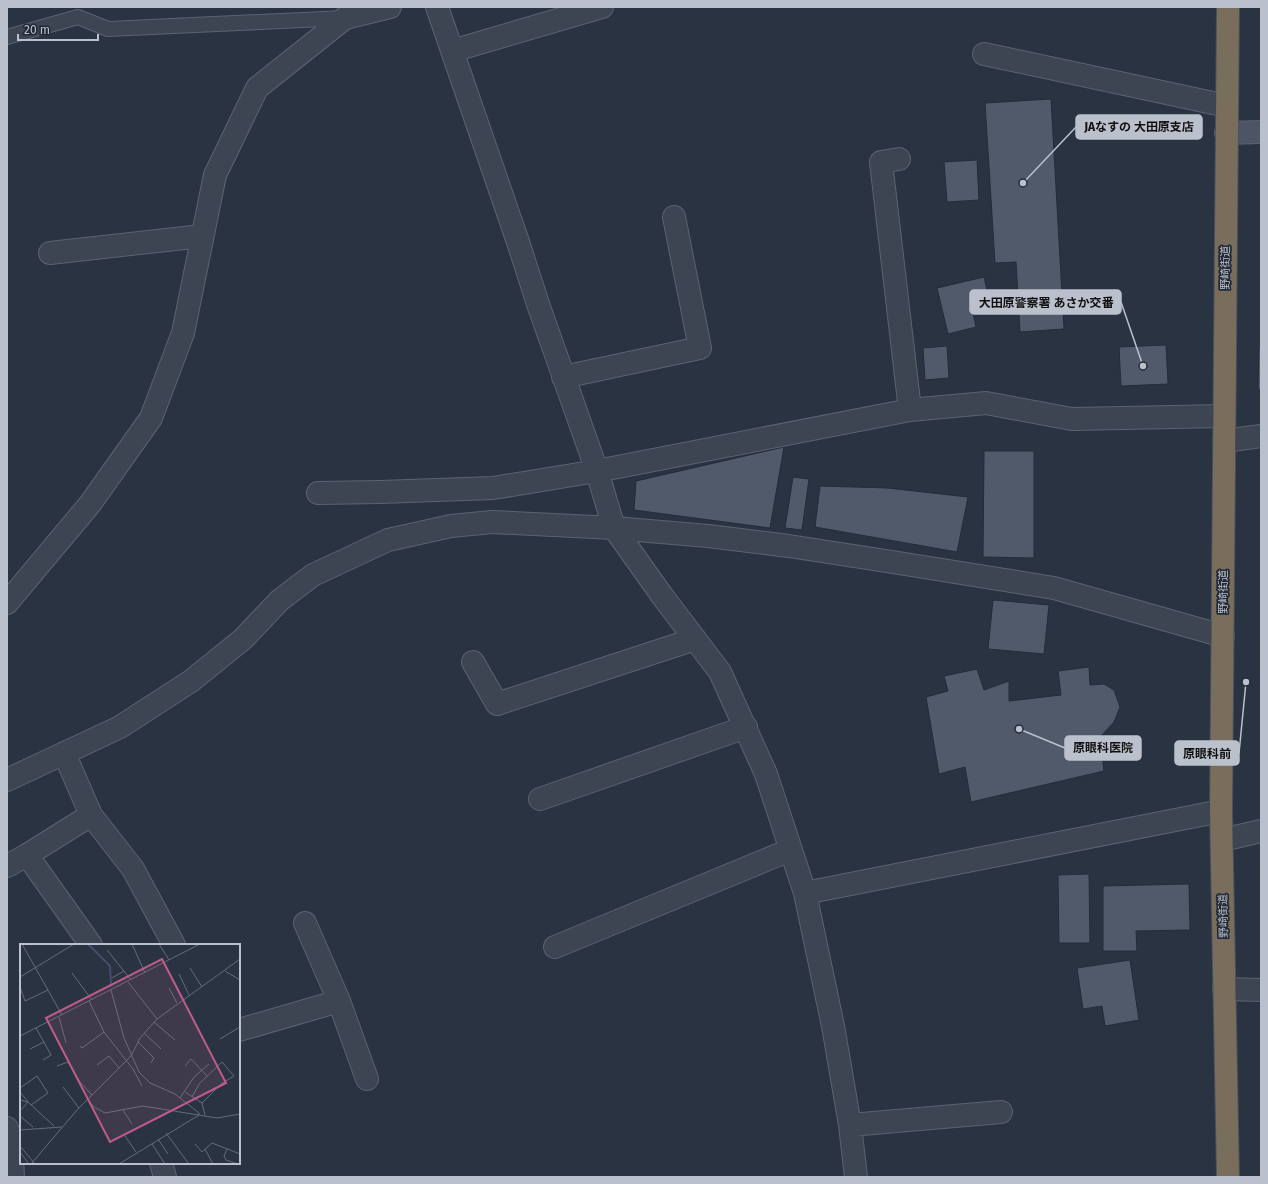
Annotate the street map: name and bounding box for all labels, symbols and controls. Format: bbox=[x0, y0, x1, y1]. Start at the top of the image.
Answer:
scale bar bbox=[18, 16, 98, 42]
text: 20 m bbox=[24, 23, 50, 37]
callout: JAなすの 大田原支店 bbox=[1076, 115, 1202, 139]
text: JAなすの 大田原支店 bbox=[1083, 120, 1194, 134]
street label: 野崎街道 bbox=[1219, 246, 1232, 290]
callout: 大田原警察署 あさか交番 bbox=[970, 290, 1121, 314]
text: 大田原警察署 あさか交番 bbox=[979, 296, 1114, 310]
street label: 野崎街道 bbox=[1217, 570, 1230, 614]
callout: 原眼科医院 bbox=[1065, 736, 1141, 760]
text: 原眼科医院 bbox=[1073, 741, 1133, 755]
callout: 原眼科前 bbox=[1175, 741, 1239, 765]
text: 原眼科前 bbox=[1183, 747, 1231, 761]
street label: 野崎街道 bbox=[1217, 894, 1230, 938]
inset map bbox=[20, 944, 240, 1164]

